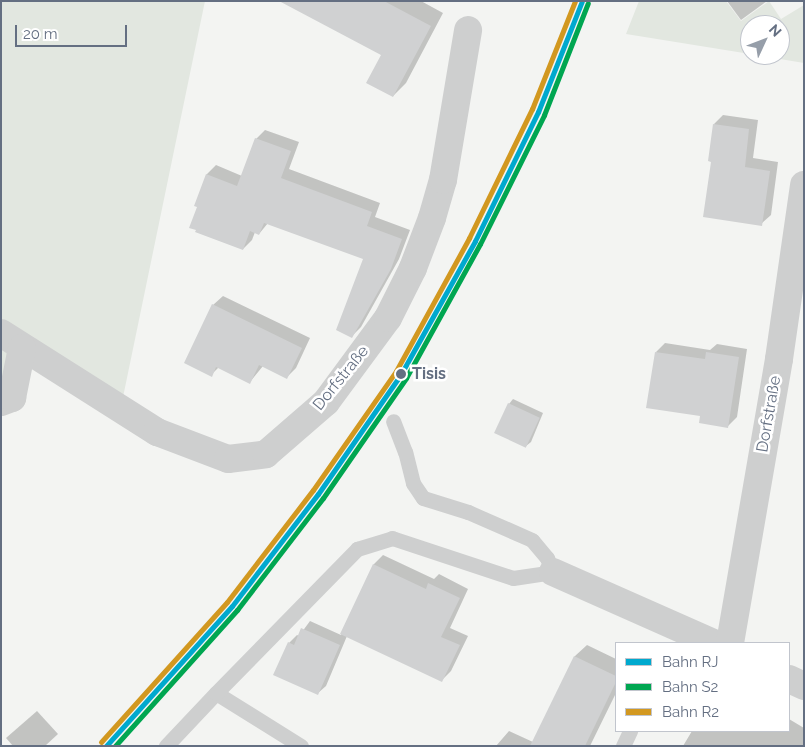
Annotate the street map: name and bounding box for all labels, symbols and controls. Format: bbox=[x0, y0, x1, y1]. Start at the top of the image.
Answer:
scale bar bbox=[18, 15, 130, 47]
north arrow bbox=[740, 15, 790, 65]
text: N bbox=[766, 21, 785, 40]
text: 20 m bbox=[23, 25, 58, 43]
street label: Dorfstraße bbox=[309, 342, 373, 414]
place label: Tisis bbox=[412, 364, 446, 384]
marker: Tisis bbox=[394, 367, 408, 381]
street label: Dorfstraße bbox=[753, 374, 785, 454]
legend bbox=[615, 642, 790, 732]
text: Bahn RJ bbox=[662, 653, 719, 671]
text: Bahn S2 bbox=[662, 678, 718, 696]
text: Bahn R2 bbox=[662, 703, 719, 721]

